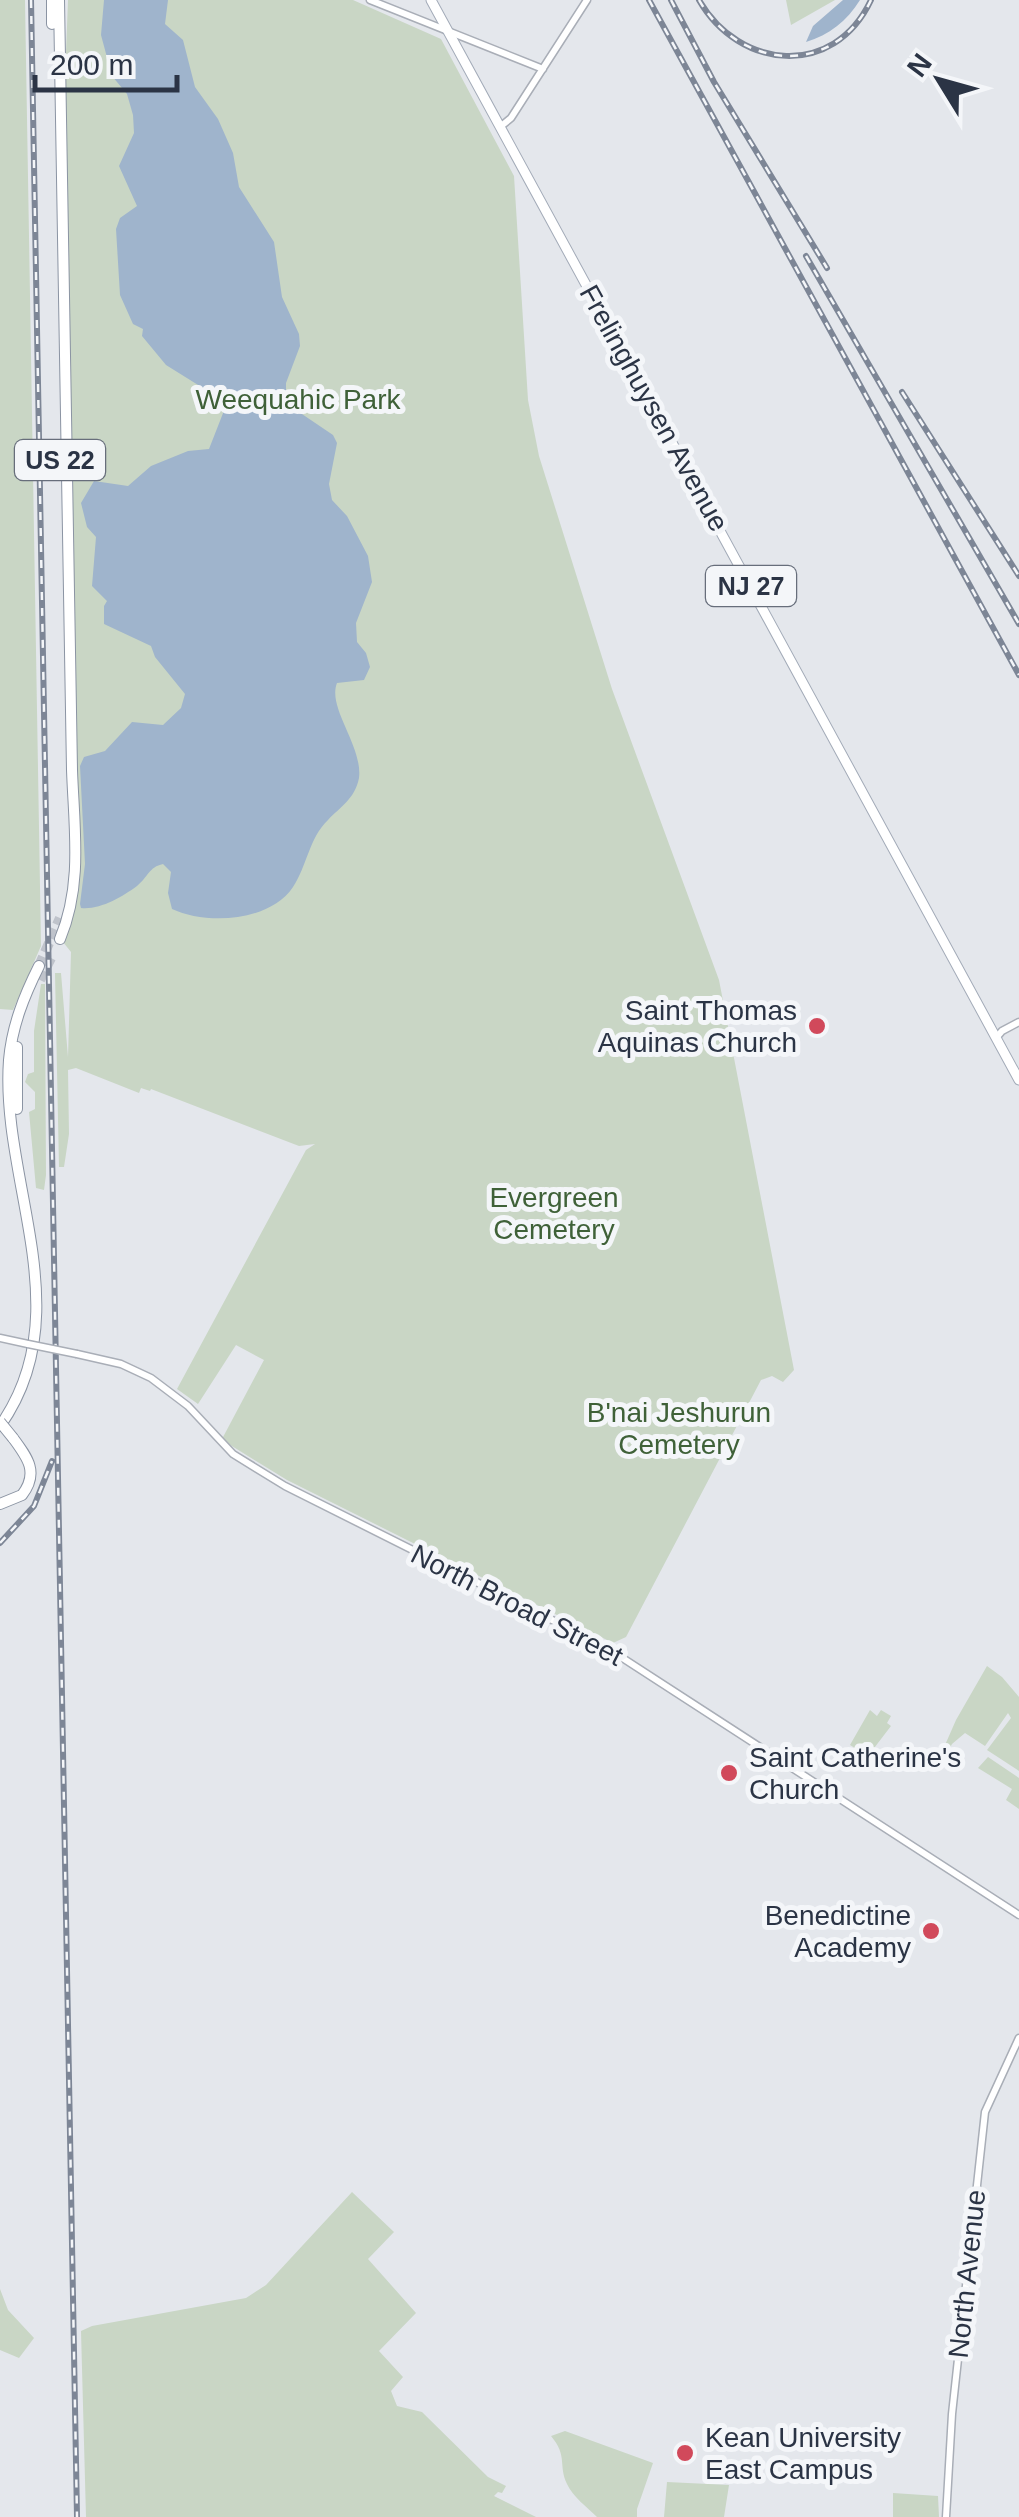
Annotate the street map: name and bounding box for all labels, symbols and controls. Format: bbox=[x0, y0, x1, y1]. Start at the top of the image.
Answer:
scale bar bbox=[35, 30, 178, 92]
north arrow bbox=[889, 30, 989, 130]
text: 200 m bbox=[50, 48, 133, 81]
text: N bbox=[901, 48, 938, 83]
street label: Frelinghuysen Avenue bbox=[573, 280, 735, 536]
park label: Weequahic Park bbox=[196, 384, 401, 415]
road number: US 22 bbox=[15, 440, 105, 480]
road number: NJ 27 bbox=[706, 566, 796, 606]
place label: Saint Thomas Aquinas Church bbox=[598, 995, 797, 1058]
marker: Saint Thomas Aquinas Church bbox=[806, 1015, 828, 1037]
park label: Evergreen Cemetery bbox=[489, 1182, 619, 1245]
park label: B'nai Jeshurun Cemetery bbox=[587, 1397, 771, 1460]
street label: North Broad Street bbox=[406, 1538, 628, 1672]
place label: Saint Catherine's Church bbox=[749, 1742, 961, 1805]
marker: Saint Catherine's Church bbox=[718, 1762, 740, 1784]
place label: Benedictine Academy bbox=[765, 1900, 911, 1963]
marker: Benedictine Academy bbox=[920, 1920, 942, 1942]
street label: North Avenue bbox=[943, 2188, 991, 2360]
place label: Kean University East Campus bbox=[705, 2422, 901, 2485]
marker: Kean University East Campus bbox=[674, 2442, 696, 2464]

